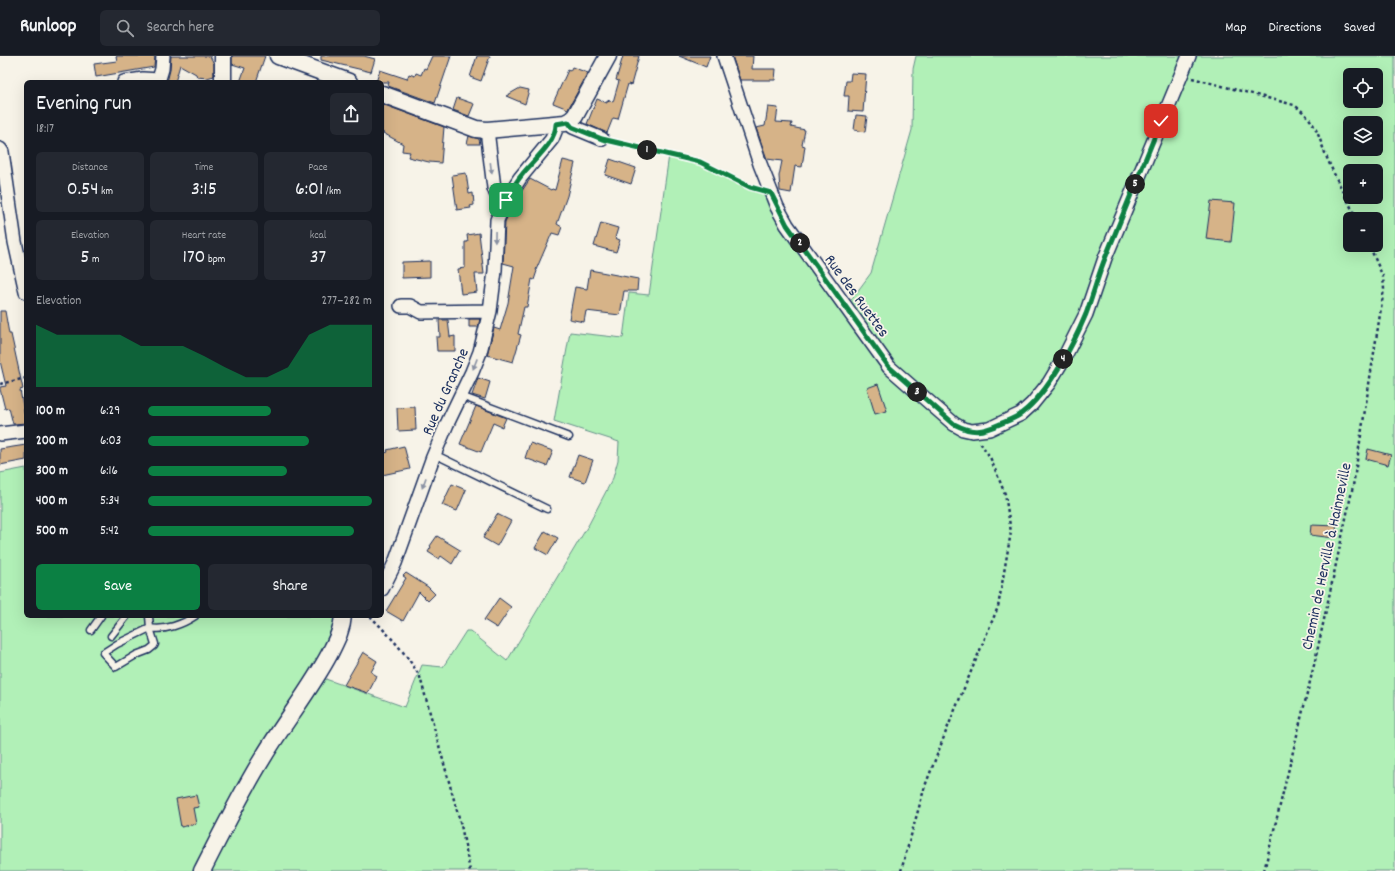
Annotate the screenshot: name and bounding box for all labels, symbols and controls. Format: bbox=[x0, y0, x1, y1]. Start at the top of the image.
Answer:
search box bbox=[100, 10, 380, 46]
text: Runloop bbox=[20, 14, 76, 41]
icon: search bbox=[114, 17, 136, 39]
text: Search here bbox=[146, 17, 214, 39]
text: Map bbox=[1225, 18, 1247, 38]
text: Directions bbox=[1269, 18, 1322, 38]
text: Saved bbox=[1344, 18, 1375, 38]
map controls bbox=[1343, 68, 1383, 252]
button: locate bbox=[1343, 68, 1383, 108]
text: Evening run bbox=[36, 89, 132, 120]
button: share bbox=[330, 93, 372, 135]
pin bbox=[1144, 104, 1178, 138]
icon: check bbox=[1150, 110, 1172, 132]
button: layers bbox=[1343, 116, 1383, 156]
text: 18:17 bbox=[36, 120, 54, 139]
pin: 1 bbox=[637, 140, 657, 160]
text: 1 bbox=[646, 142, 648, 158]
text: Distance bbox=[72, 160, 108, 176]
text: Time bbox=[195, 160, 213, 176]
text: Pace bbox=[308, 160, 328, 176]
one-way arrow bbox=[488, 162, 494, 174]
button: + bbox=[1343, 164, 1383, 204]
pin: 5 bbox=[1125, 174, 1145, 194]
text: 0.54 bbox=[67, 176, 99, 204]
text: 3:15 bbox=[191, 176, 217, 204]
text: 6:01 bbox=[295, 176, 323, 204]
text: 5 bbox=[1132, 176, 1138, 192]
pin bbox=[489, 183, 523, 217]
text: km bbox=[99, 184, 113, 200]
text: /km bbox=[323, 184, 341, 200]
icon: arrive bbox=[495, 189, 517, 211]
button: − bbox=[1343, 212, 1383, 252]
text: Elevation bbox=[71, 228, 109, 244]
text: Heart rate bbox=[182, 228, 226, 244]
text: kcal bbox=[310, 228, 326, 244]
one-way arrow bbox=[492, 231, 499, 243]
pin: 2 bbox=[790, 233, 810, 253]
text: 2 bbox=[798, 235, 802, 251]
text: 5 bbox=[80, 244, 90, 272]
text: 170 bbox=[183, 244, 206, 272]
text: 37 bbox=[310, 244, 326, 272]
street label: Rue des Ruettes bbox=[818, 250, 894, 343]
text: m bbox=[90, 252, 100, 268]
text: bpm bbox=[206, 252, 225, 268]
text: Elevation bbox=[36, 292, 81, 311]
text: 277–282 m bbox=[321, 292, 372, 311]
street label: Rue du Granche bbox=[417, 345, 476, 439]
pin: 4 bbox=[1053, 349, 1073, 369]
text: 4 bbox=[1061, 351, 1065, 367]
one-way arrow bbox=[472, 359, 478, 371]
pin: 3 bbox=[907, 382, 927, 402]
text: 3 bbox=[915, 384, 919, 400]
text: 100 m bbox=[36, 402, 65, 421]
text: 6:29 bbox=[100, 402, 120, 421]
text: 200 m bbox=[36, 432, 68, 451]
text: 6:03 bbox=[100, 432, 121, 451]
street label: Chemin de Herville à Hainneville bbox=[1296, 461, 1359, 652]
text: 300 m bbox=[36, 462, 68, 481]
text: 6:16 bbox=[100, 462, 118, 481]
one-way arrow bbox=[420, 478, 426, 490]
text: 400 m bbox=[36, 492, 67, 511]
text: 5:34 bbox=[100, 492, 119, 511]
text: 500 m bbox=[36, 522, 68, 541]
text: 5:42 bbox=[100, 522, 119, 541]
button: Save bbox=[36, 564, 200, 610]
button: Share bbox=[208, 564, 372, 610]

